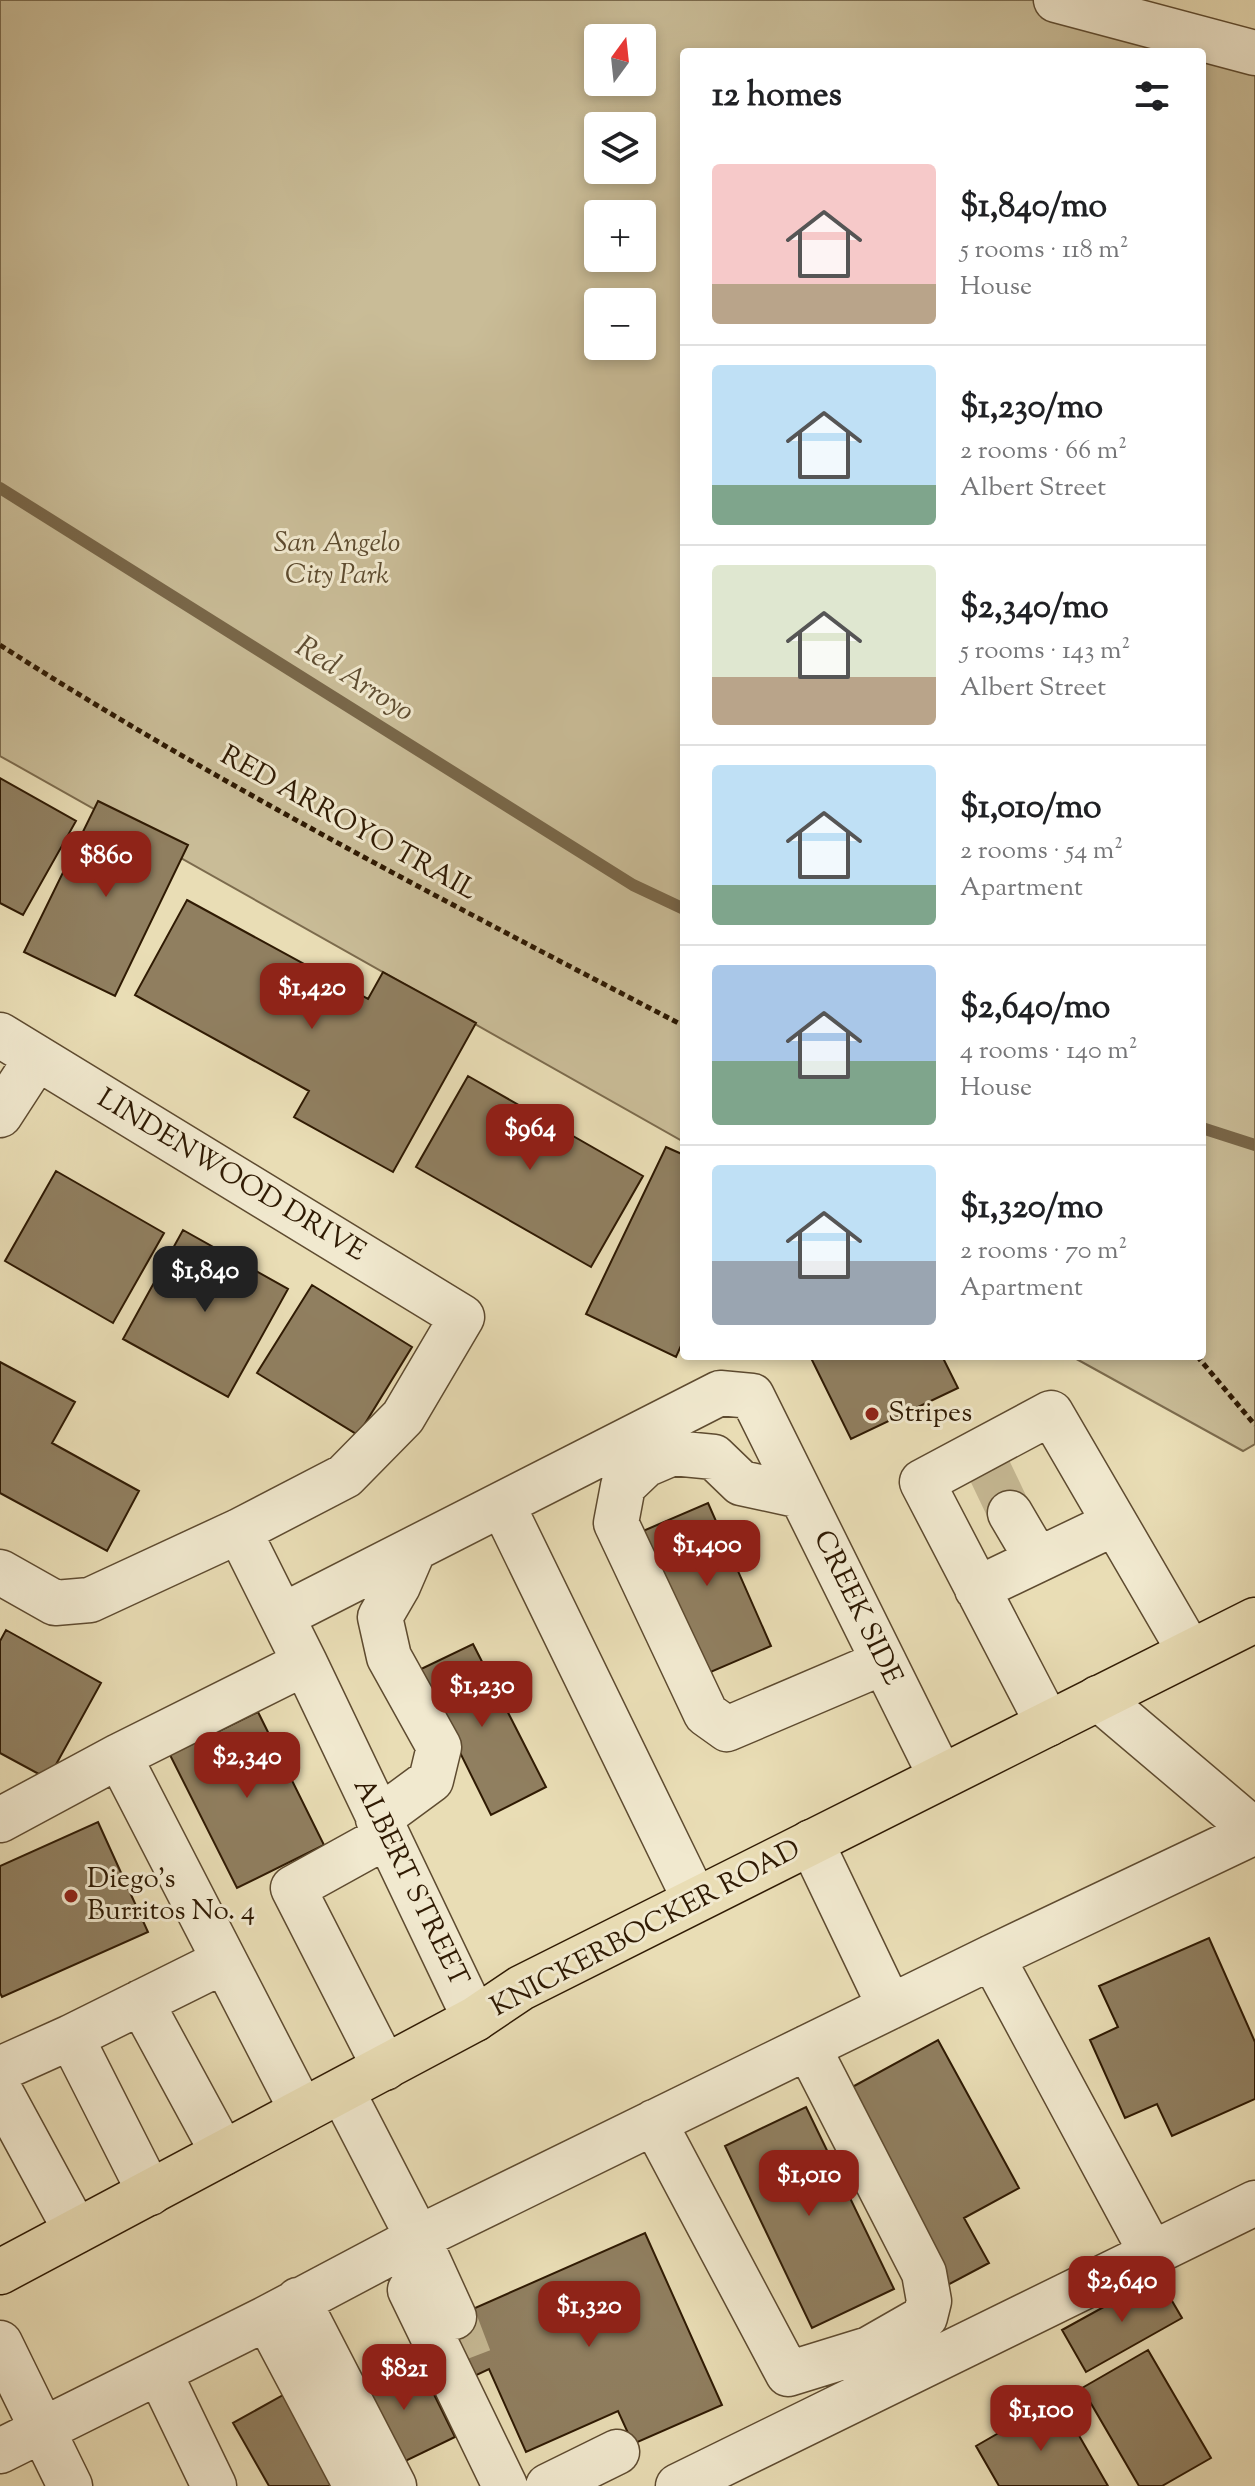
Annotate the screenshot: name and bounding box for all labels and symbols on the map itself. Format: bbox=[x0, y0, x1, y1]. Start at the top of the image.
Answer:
north arrow bbox=[584, 24, 656, 96]
park label: San Angelo City Park bbox=[274, 524, 400, 596]
water label: Red Arroyo bbox=[286, 627, 422, 733]
street label: RED ARROYO TRAIL bbox=[212, 737, 484, 911]
pin: $860 bbox=[59, 831, 153, 899]
pin: $1,420 bbox=[247, 963, 377, 1031]
street label: LINDENWOOD DRIVE bbox=[89, 1080, 373, 1272]
pin: $964 bbox=[483, 1104, 577, 1172]
pin: $1,840 bbox=[140, 1246, 270, 1314]
place label: Stripes bbox=[888, 1394, 972, 1434]
marker: Stripes bbox=[863, 1405, 881, 1423]
pin: $1,400 bbox=[642, 1520, 772, 1588]
street label: CREEK SIDE bbox=[802, 1524, 912, 1692]
pin: $1,230 bbox=[417, 1661, 547, 1729]
pin: $2,340 bbox=[182, 1732, 312, 1800]
street label: ALBERT STREET bbox=[342, 1772, 478, 1994]
street label: KNICKERBOCKER ROAD bbox=[484, 1830, 808, 2028]
place label: Diego's Burritos No. 4 bbox=[87, 1860, 255, 1932]
marker: Diego's Burritos No. 4 bbox=[62, 1887, 80, 1905]
pin: $1,010 bbox=[744, 2150, 874, 2218]
pin: $2,640 bbox=[1057, 2256, 1187, 2324]
pin: $1,320 bbox=[524, 2281, 654, 2349]
pin: $821 bbox=[357, 2344, 451, 2412]
pin: $1,100 bbox=[976, 2385, 1106, 2453]

